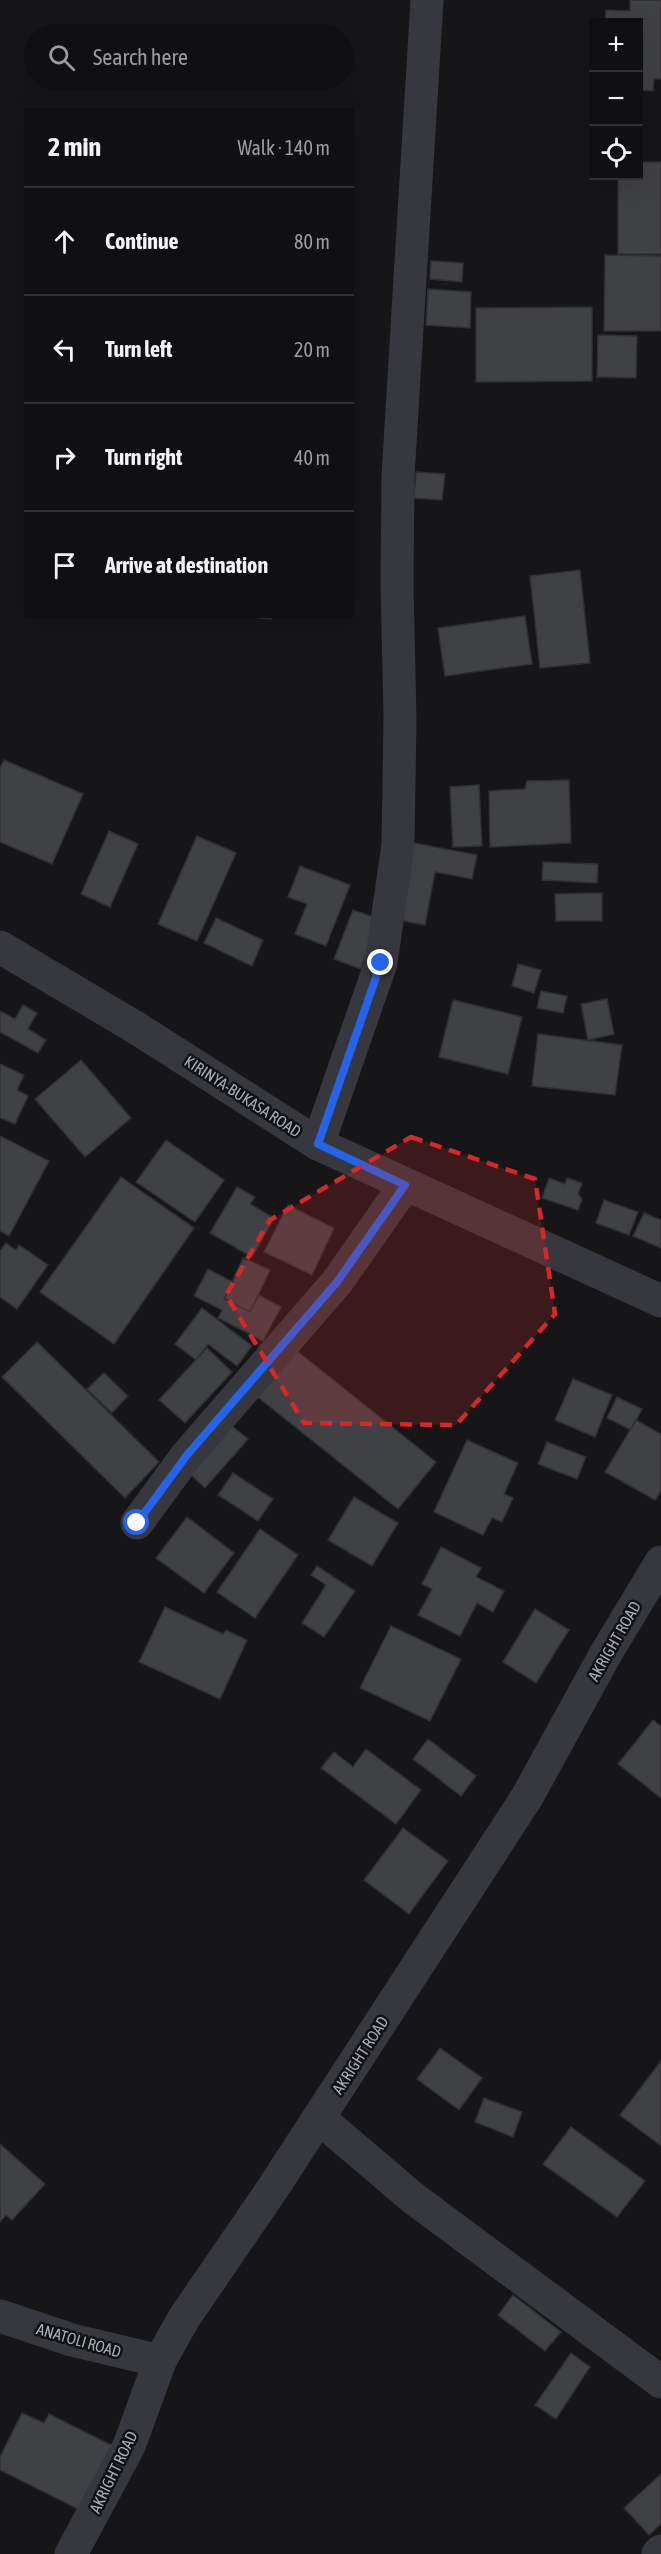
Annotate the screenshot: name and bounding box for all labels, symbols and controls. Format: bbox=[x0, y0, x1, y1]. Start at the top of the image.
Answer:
map controls bbox=[589, 18, 643, 180]
button: + bbox=[589, 18, 643, 72]
search box bbox=[24, 24, 354, 90]
icon: search bbox=[45, 41, 78, 74]
text: Search here bbox=[93, 44, 188, 70]
button: − bbox=[589, 72, 643, 126]
button: locate bbox=[589, 126, 643, 180]
text: 2 min bbox=[48, 132, 101, 162]
text: Walk · 140 m bbox=[238, 136, 330, 159]
icon: ahead bbox=[48, 225, 81, 258]
text: Continue bbox=[105, 228, 179, 254]
text: 80 m bbox=[294, 230, 330, 253]
icon: left bbox=[48, 333, 81, 366]
text: Turn left bbox=[105, 336, 172, 362]
text: 20 m bbox=[294, 338, 330, 361]
icon: right bbox=[48, 441, 81, 474]
text: Turn right bbox=[105, 444, 182, 470]
text: 40 m bbox=[294, 446, 330, 469]
icon: arrive bbox=[48, 549, 81, 582]
text: Arrive at destination bbox=[105, 552, 268, 578]
route end bbox=[367, 949, 393, 975]
street label: KIRINYA-BUKASA ROAD bbox=[181, 1052, 305, 1140]
route start bbox=[123, 1509, 149, 1535]
street label: AKRIGHT ROAD bbox=[584, 1598, 644, 1684]
street label: AKRIGHT ROAD bbox=[328, 2013, 392, 2097]
street label: ANATOLI ROAD bbox=[35, 2319, 123, 2361]
street label: AKRIGHT ROAD bbox=[85, 2428, 141, 2516]

